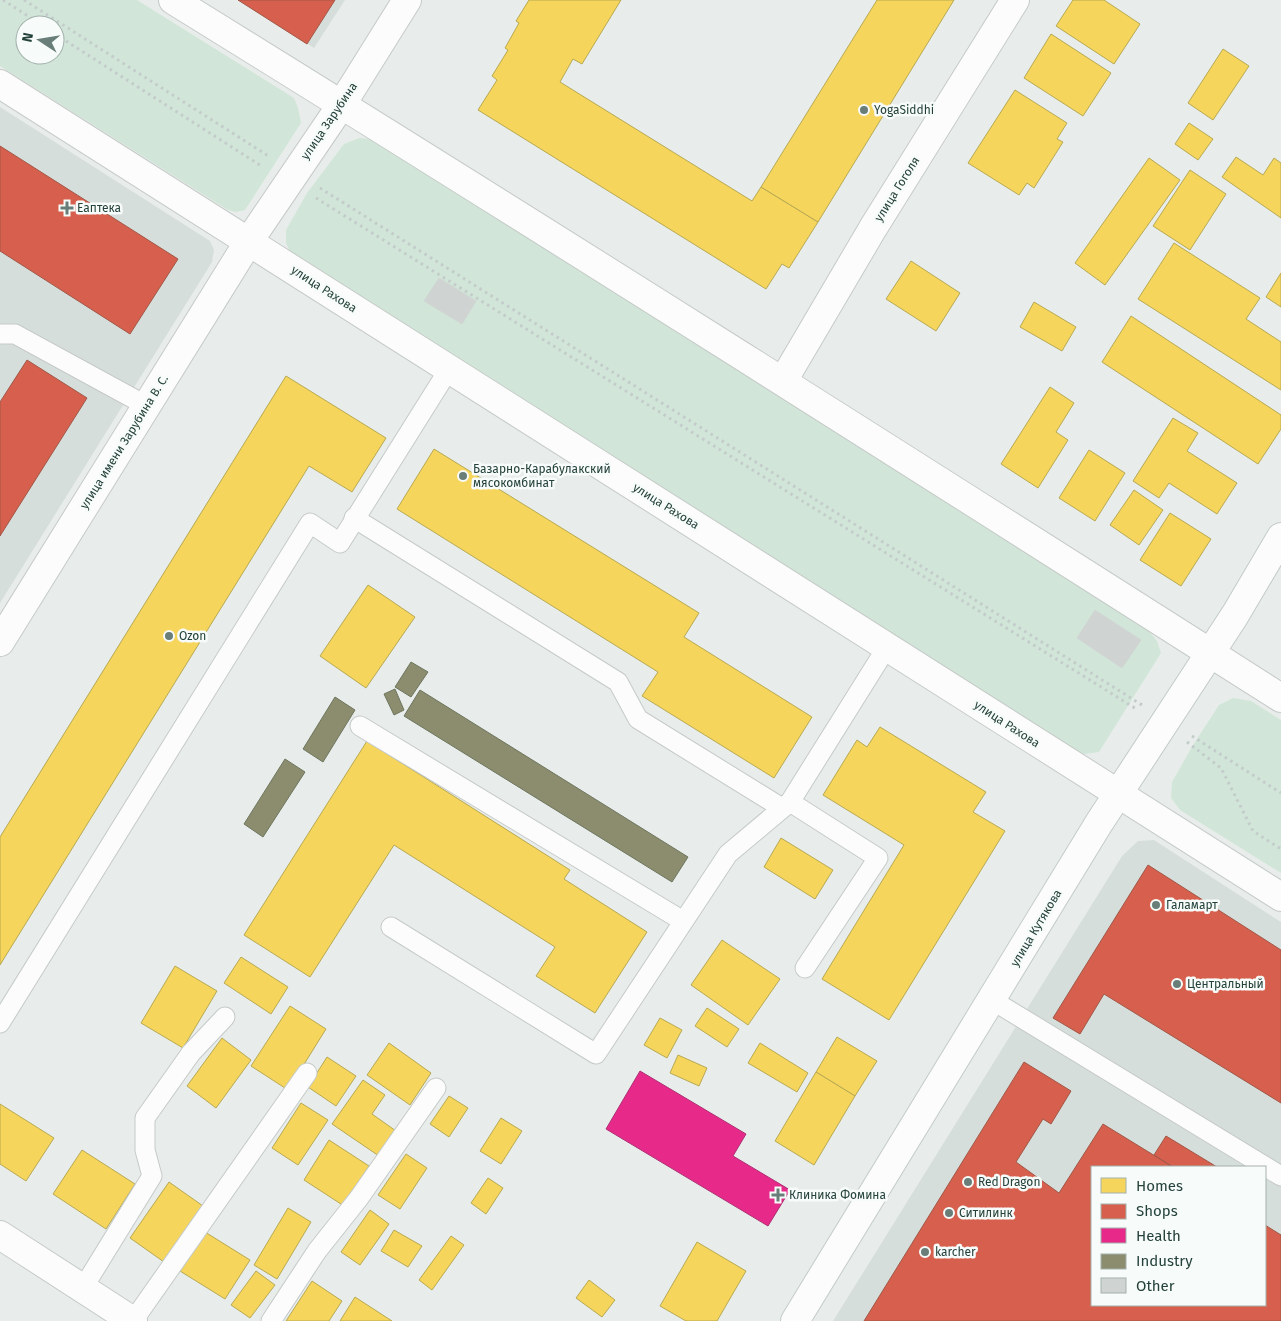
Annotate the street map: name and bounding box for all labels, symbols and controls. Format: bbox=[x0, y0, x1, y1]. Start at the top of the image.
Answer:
north arrow bbox=[15, 15, 65, 65]
text: N bbox=[18, 31, 37, 44]
street label: улица Зарубина bbox=[298, 80, 360, 162]
place label: YogaSiddhi bbox=[874, 103, 934, 117]
marker: YogaSiddhi bbox=[858, 104, 870, 116]
street label: улица Гоголя bbox=[872, 154, 922, 224]
place label: Еаптека bbox=[77, 201, 121, 215]
marker: Еаптека bbox=[61, 202, 73, 214]
street label: улица Рахова bbox=[289, 263, 359, 315]
street label: улица имени Зарубина В. С. bbox=[77, 372, 171, 512]
place label: Базарно-Карабулакский мясокомбинат bbox=[473, 462, 611, 490]
marker: Базарно-Карабулакский мясокомбинат bbox=[457, 470, 469, 482]
street label: улица Рахова bbox=[630, 480, 702, 532]
place label: Ozon bbox=[179, 629, 206, 643]
marker: Ozon bbox=[163, 630, 175, 642]
street label: улица Рахова bbox=[972, 698, 1042, 750]
street label: улица Кутякова bbox=[1007, 887, 1065, 969]
place label: Галамарт bbox=[1166, 898, 1218, 912]
marker: Галамарт bbox=[1150, 899, 1162, 911]
place label: Центральный bbox=[1187, 977, 1264, 991]
marker: Центральный bbox=[1171, 978, 1183, 990]
legend bbox=[1091, 1166, 1266, 1306]
place label: Red Dragon bbox=[978, 1175, 1040, 1189]
marker: Red Dragon bbox=[962, 1176, 974, 1188]
text: Homes bbox=[1136, 1177, 1183, 1195]
marker: Клиника Фомина bbox=[771, 1188, 785, 1202]
place label: Клиника Фомина bbox=[789, 1188, 886, 1202]
text: Shops bbox=[1136, 1202, 1178, 1220]
place label: Ситилинк bbox=[959, 1206, 1014, 1220]
marker: Ситилинк bbox=[943, 1207, 955, 1219]
text: Health bbox=[1136, 1227, 1181, 1245]
place label: karcher bbox=[935, 1245, 976, 1259]
marker: karcher bbox=[919, 1246, 931, 1258]
text: Industry bbox=[1136, 1252, 1193, 1270]
text: Other bbox=[1136, 1277, 1175, 1295]

